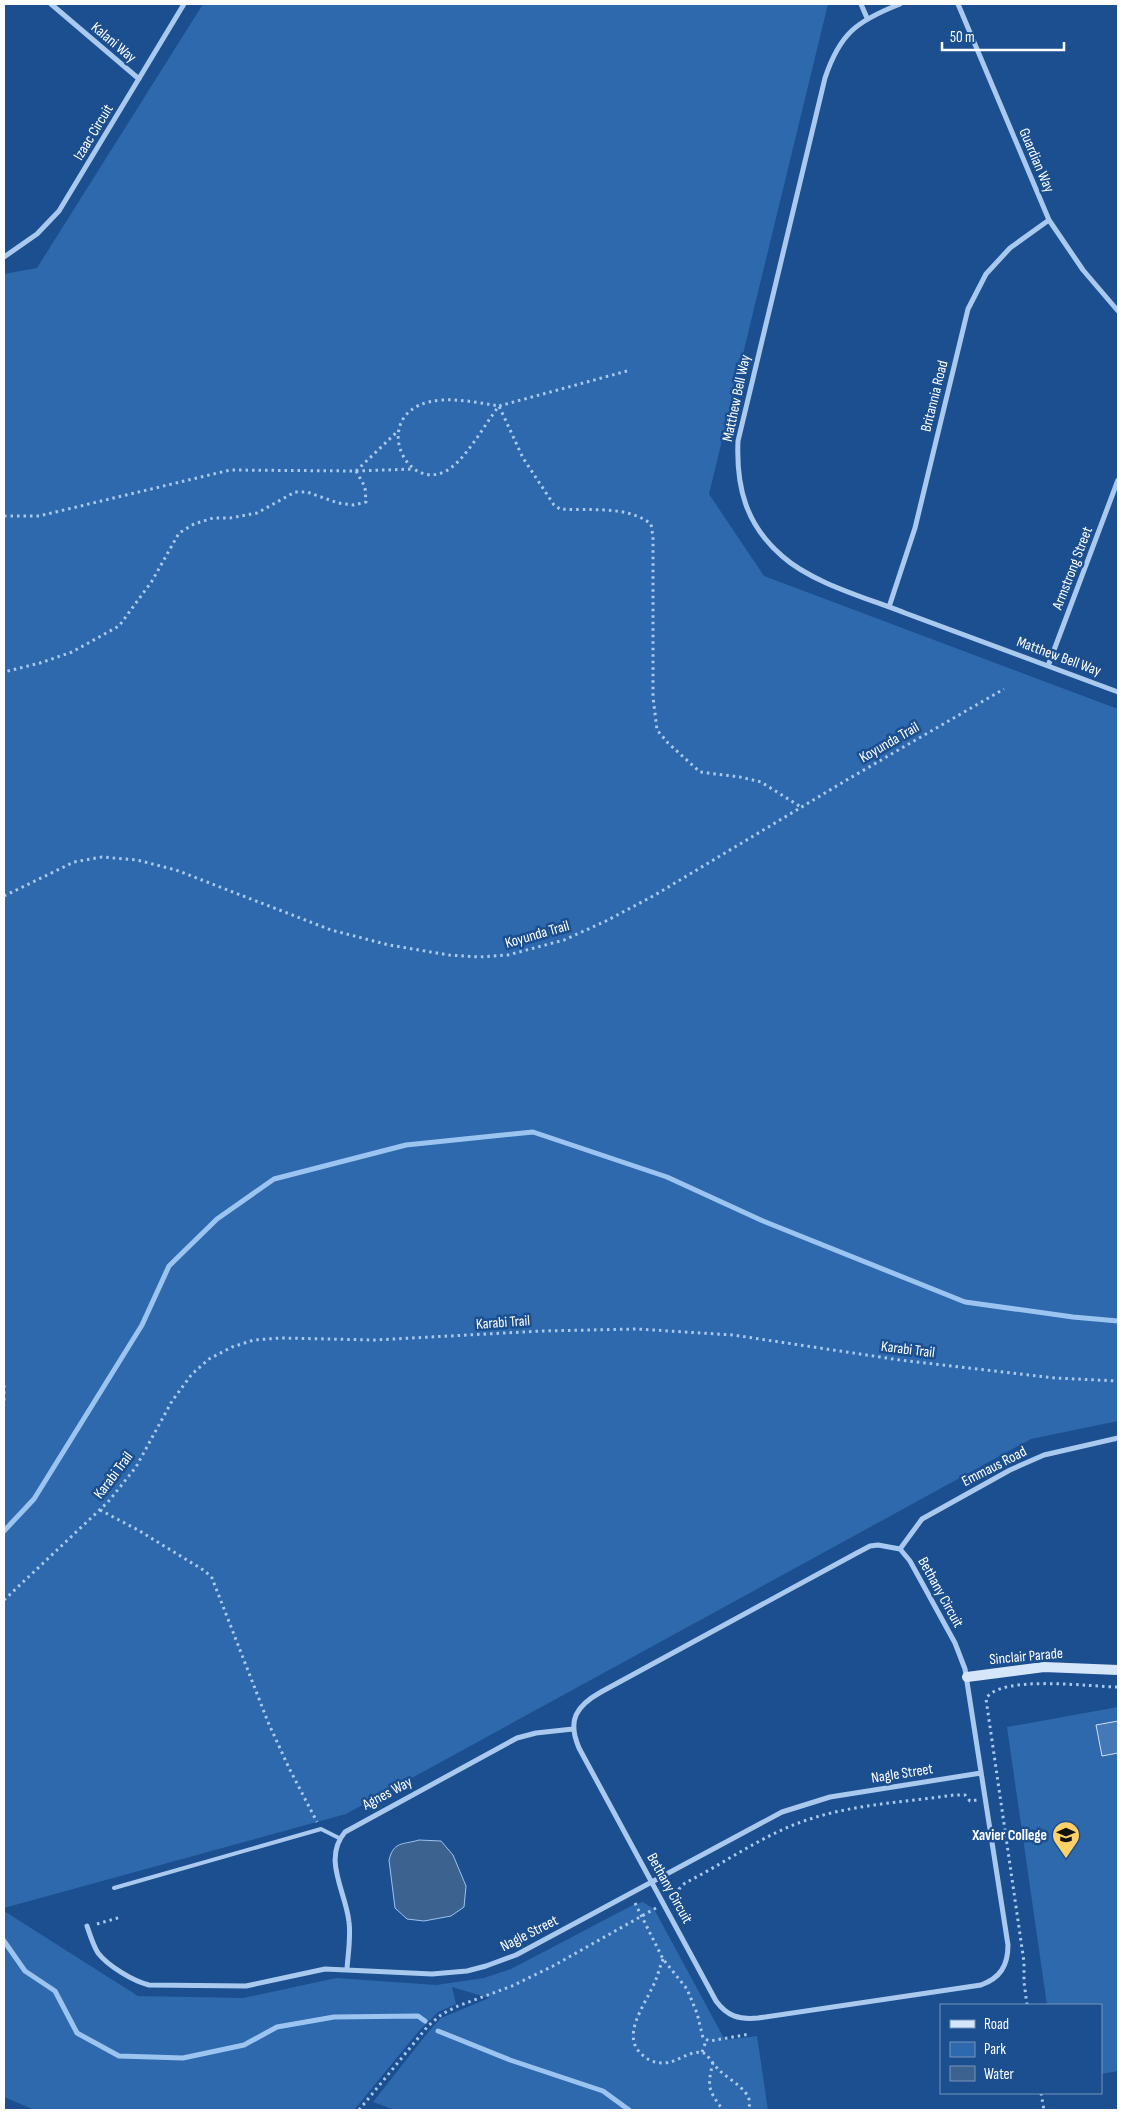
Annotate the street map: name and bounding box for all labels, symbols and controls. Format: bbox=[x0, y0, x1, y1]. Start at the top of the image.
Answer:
street label: Kalani Way bbox=[87, 18, 140, 67]
scale bar bbox=[942, 20, 1064, 52]
text: 50 m bbox=[950, 28, 975, 47]
street label: Izaac Circuit bbox=[69, 100, 118, 164]
street label: Guardian Way bbox=[1014, 125, 1059, 195]
street label: Matthew Bell Way bbox=[718, 353, 755, 443]
street label: Britannia Road bbox=[916, 358, 953, 434]
street label: Armstrong Street bbox=[1048, 524, 1097, 613]
street label: Matthew Bell Way bbox=[1014, 632, 1104, 681]
street label: Koyunda Trail bbox=[856, 718, 923, 767]
street label: Koyunda Trail bbox=[503, 916, 571, 953]
street label: Karabi Trail bbox=[475, 1311, 531, 1334]
street label: Karabi Trail bbox=[880, 1337, 936, 1362]
street label: Emmaus Road bbox=[959, 1442, 1030, 1491]
street label: Karabi Trail bbox=[90, 1448, 137, 1503]
street label: Bethany Circuit bbox=[913, 1554, 968, 1631]
street label: Sinclair Parade bbox=[988, 1644, 1064, 1669]
street label: Nagle Street bbox=[870, 1759, 935, 1788]
street label: Agnes Way bbox=[358, 1772, 416, 1815]
school or university icon: Xavier College bbox=[1051, 1820, 1081, 1859]
place label: Xavier College bbox=[971, 1826, 1047, 1845]
street label: Bethany Circuit bbox=[642, 1850, 697, 1927]
street label: Nagle Street bbox=[497, 1911, 562, 1956]
legend bbox=[940, 2004, 1102, 2094]
text: Road bbox=[984, 2015, 1009, 2034]
text: Park bbox=[984, 2040, 1006, 2059]
text: Water bbox=[984, 2065, 1015, 2084]

